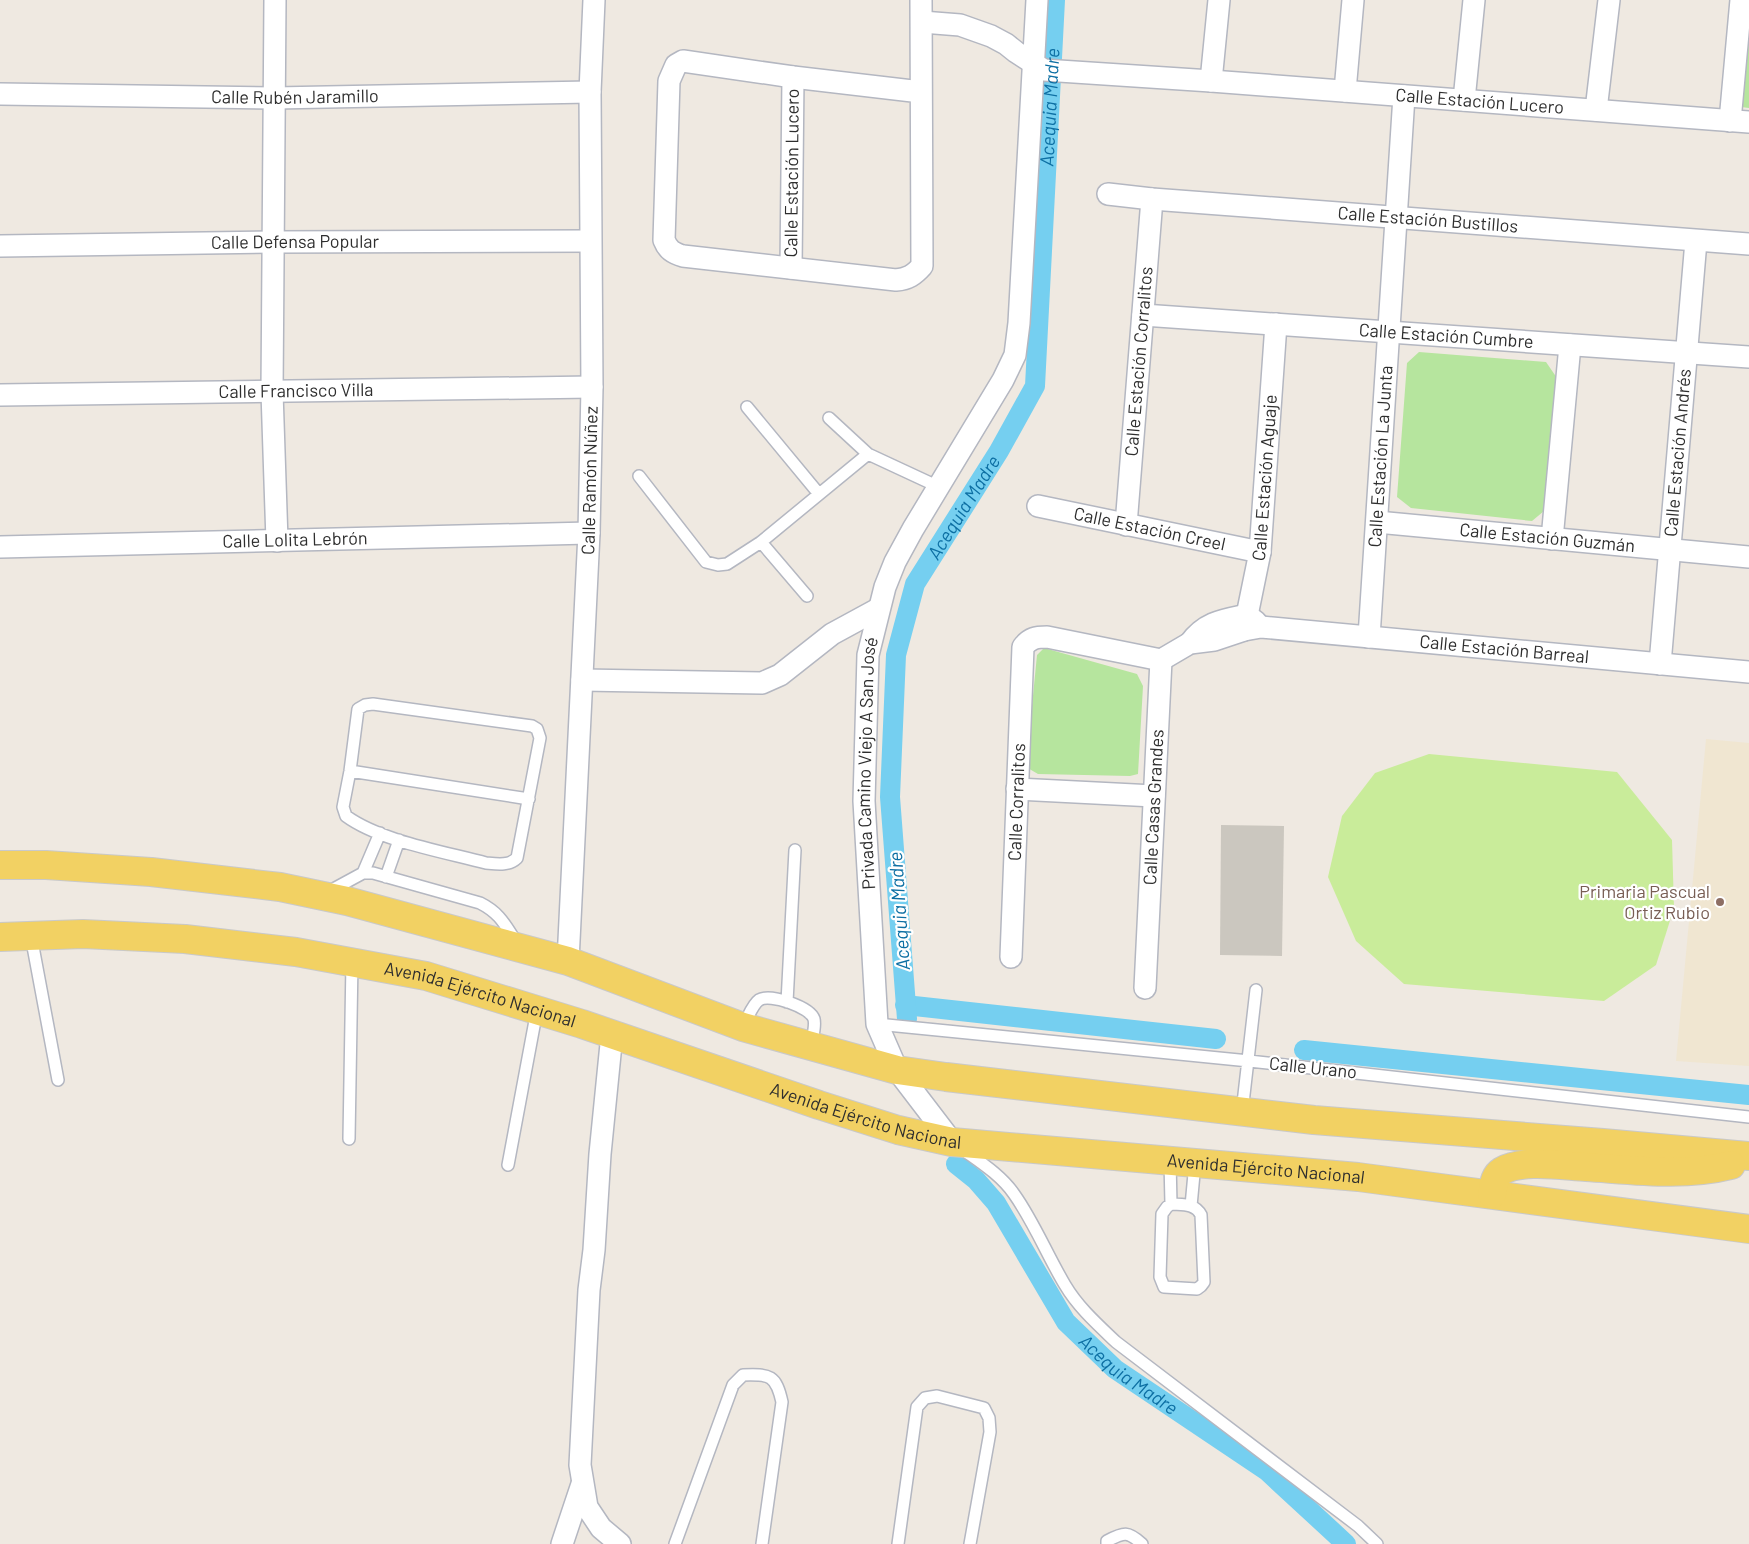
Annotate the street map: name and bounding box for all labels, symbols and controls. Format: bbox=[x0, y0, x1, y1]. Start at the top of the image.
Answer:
water label: Acequia Madre bbox=[1034, 47, 1064, 167]
street label: Calle Estación Lucero bbox=[1395, 83, 1565, 118]
street label: Calle Rubén Jaramillo bbox=[211, 84, 379, 108]
street label: Calle Estación Lucero bbox=[779, 88, 803, 258]
street label: Calle Estación Bustillos bbox=[1337, 201, 1519, 237]
street label: Calle Defensa Popular bbox=[211, 230, 380, 253]
street label: Calle Estación Corralitos bbox=[1120, 266, 1157, 457]
street label: Calle Estación Cumbre bbox=[1358, 318, 1534, 352]
street label: Calle Estación La Junta bbox=[1363, 365, 1397, 548]
street label: Calle Estación Andrés bbox=[1659, 368, 1695, 538]
street label: Calle Francisco Villa bbox=[218, 378, 374, 402]
street label: Calle Estación Aguaje bbox=[1246, 394, 1281, 563]
street label: Calle Ramón Núñez bbox=[576, 406, 602, 555]
water label: Acequia Madre bbox=[922, 451, 1005, 563]
street label: Calle Estación Creel bbox=[1072, 502, 1228, 555]
street label: Calle Estación Guzmán bbox=[1459, 518, 1636, 556]
street label: Calle Lolita Lebrón bbox=[222, 526, 368, 552]
street label: Calle Estación Barreal bbox=[1419, 630, 1590, 667]
street label: Privada Camino Viejo A San José bbox=[852, 634, 882, 890]
street label: Calle Casas Grandes bbox=[1138, 729, 1168, 886]
street label: Calle Corralitos bbox=[1003, 743, 1029, 861]
water label: Acequia Madre bbox=[883, 851, 914, 971]
place label: Primaria Pascual Ortiz Rubio bbox=[1579, 880, 1710, 923]
marker: Primaria Pascual Ortiz Rubio bbox=[1714, 896, 1726, 908]
street label: Avenida Ejército Nacional bbox=[382, 957, 579, 1031]
street label: Calle Urano bbox=[1268, 1051, 1358, 1083]
street label: Avenida Ejército Nacional bbox=[767, 1077, 962, 1153]
street label: Avenida Ejército Nacional bbox=[1166, 1149, 1366, 1188]
water label: Acequia Madre bbox=[1075, 1329, 1183, 1419]

